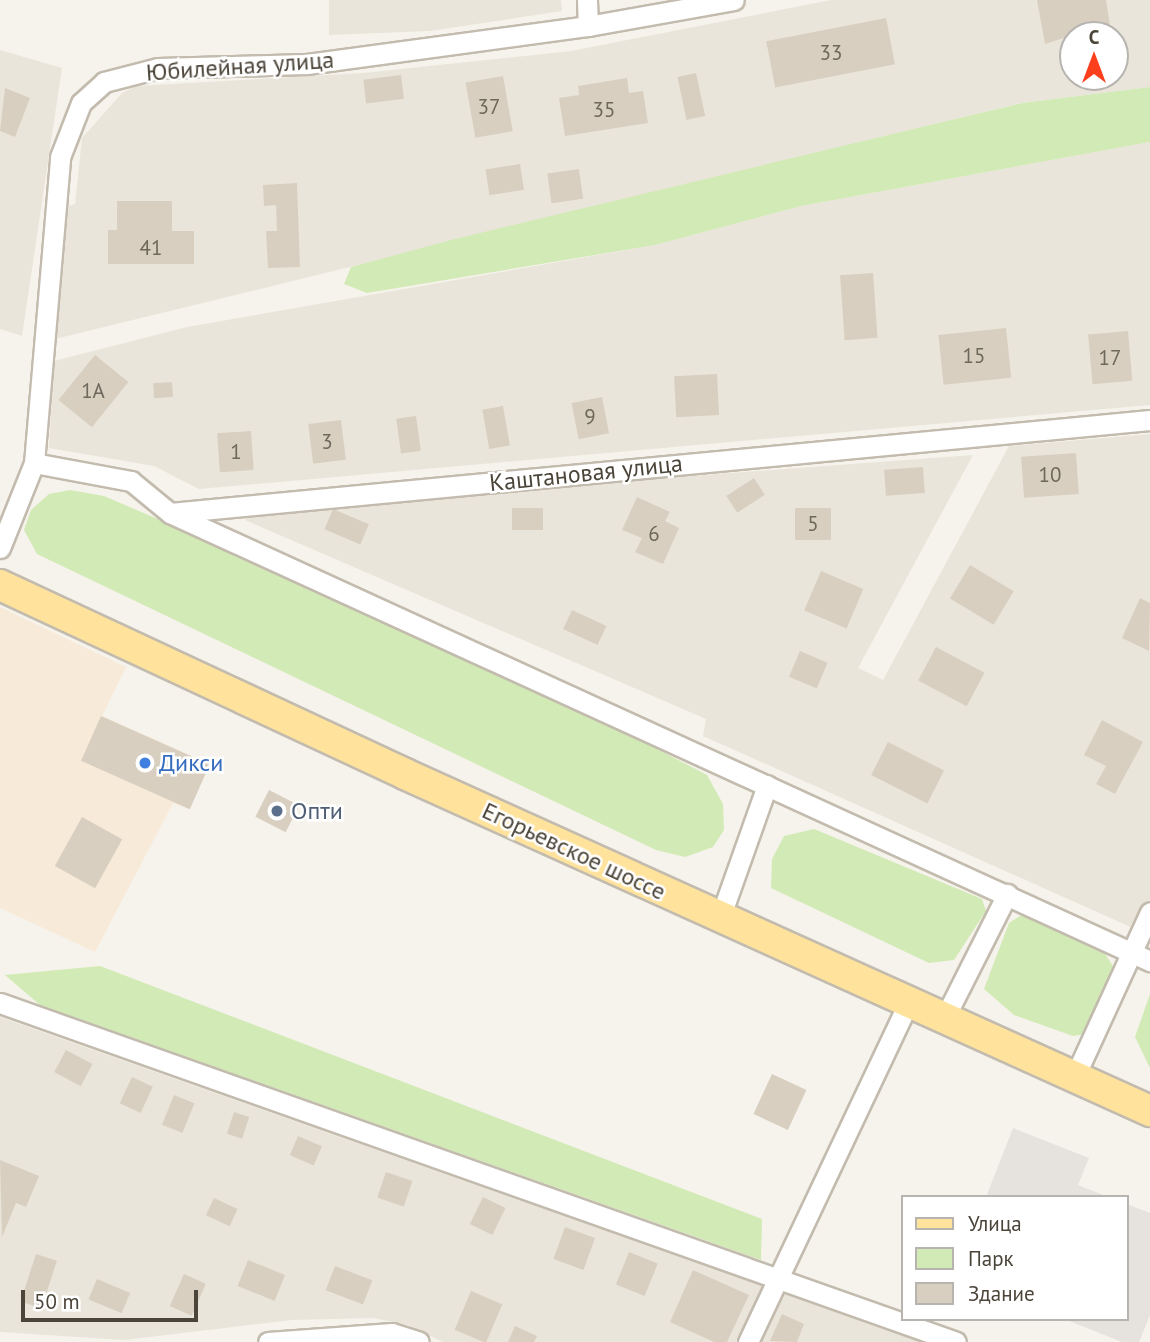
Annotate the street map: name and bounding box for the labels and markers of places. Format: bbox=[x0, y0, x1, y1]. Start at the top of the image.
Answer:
place label: Дикси bbox=[159, 749, 223, 777]
marker: Дикси bbox=[137, 755, 153, 771]
place label: Опти bbox=[291, 797, 343, 825]
marker: Опти bbox=[269, 803, 285, 819]

